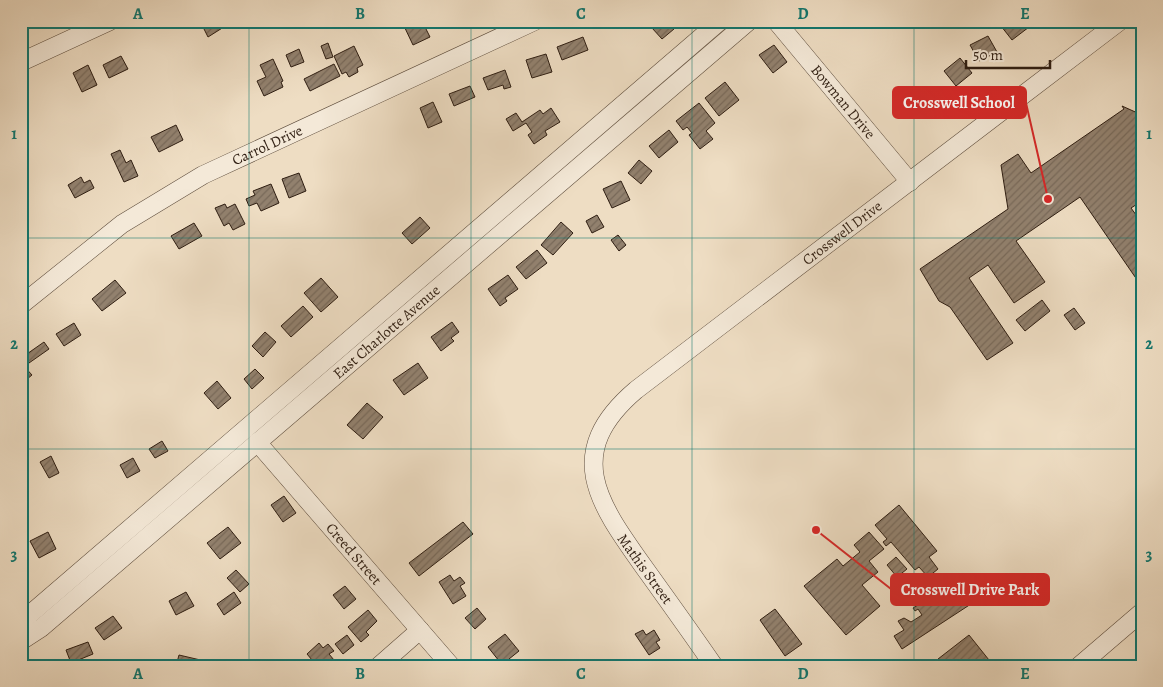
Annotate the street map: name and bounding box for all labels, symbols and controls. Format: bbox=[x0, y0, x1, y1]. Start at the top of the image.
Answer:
text: A bbox=[132, 3, 144, 25]
text: B bbox=[355, 3, 365, 25]
text: C bbox=[576, 3, 586, 25]
text: D bbox=[797, 3, 809, 25]
text: E bbox=[1020, 3, 1030, 25]
scale bar bbox=[966, 38, 1049, 70]
text: 50 m bbox=[973, 45, 1003, 65]
street label: Bowman Drive bbox=[806, 60, 880, 143]
callout: Crosswell School bbox=[893, 87, 1026, 118]
text: Crosswell School bbox=[903, 92, 1016, 114]
street label: Carrol Drive bbox=[229, 120, 306, 170]
text: 1 bbox=[11, 123, 17, 145]
text: 1 bbox=[1146, 123, 1152, 145]
street label: Crosswell Drive bbox=[798, 196, 886, 270]
street label: East Charlotte Avenue bbox=[329, 280, 445, 383]
text: 2 bbox=[10, 333, 18, 355]
text: 2 bbox=[1145, 333, 1153, 355]
street label: Creed Street bbox=[321, 519, 386, 589]
street label: Mathis Street bbox=[613, 530, 677, 608]
text: 3 bbox=[11, 544, 18, 566]
text: 3 bbox=[1146, 544, 1153, 566]
callout: Crosswell Drive Park bbox=[891, 574, 1049, 605]
text: Crosswell Drive Park bbox=[901, 579, 1040, 601]
text: A bbox=[132, 663, 144, 685]
text: B bbox=[355, 663, 365, 685]
text: C bbox=[576, 663, 586, 685]
text: D bbox=[797, 663, 809, 685]
text: E bbox=[1020, 663, 1030, 685]

